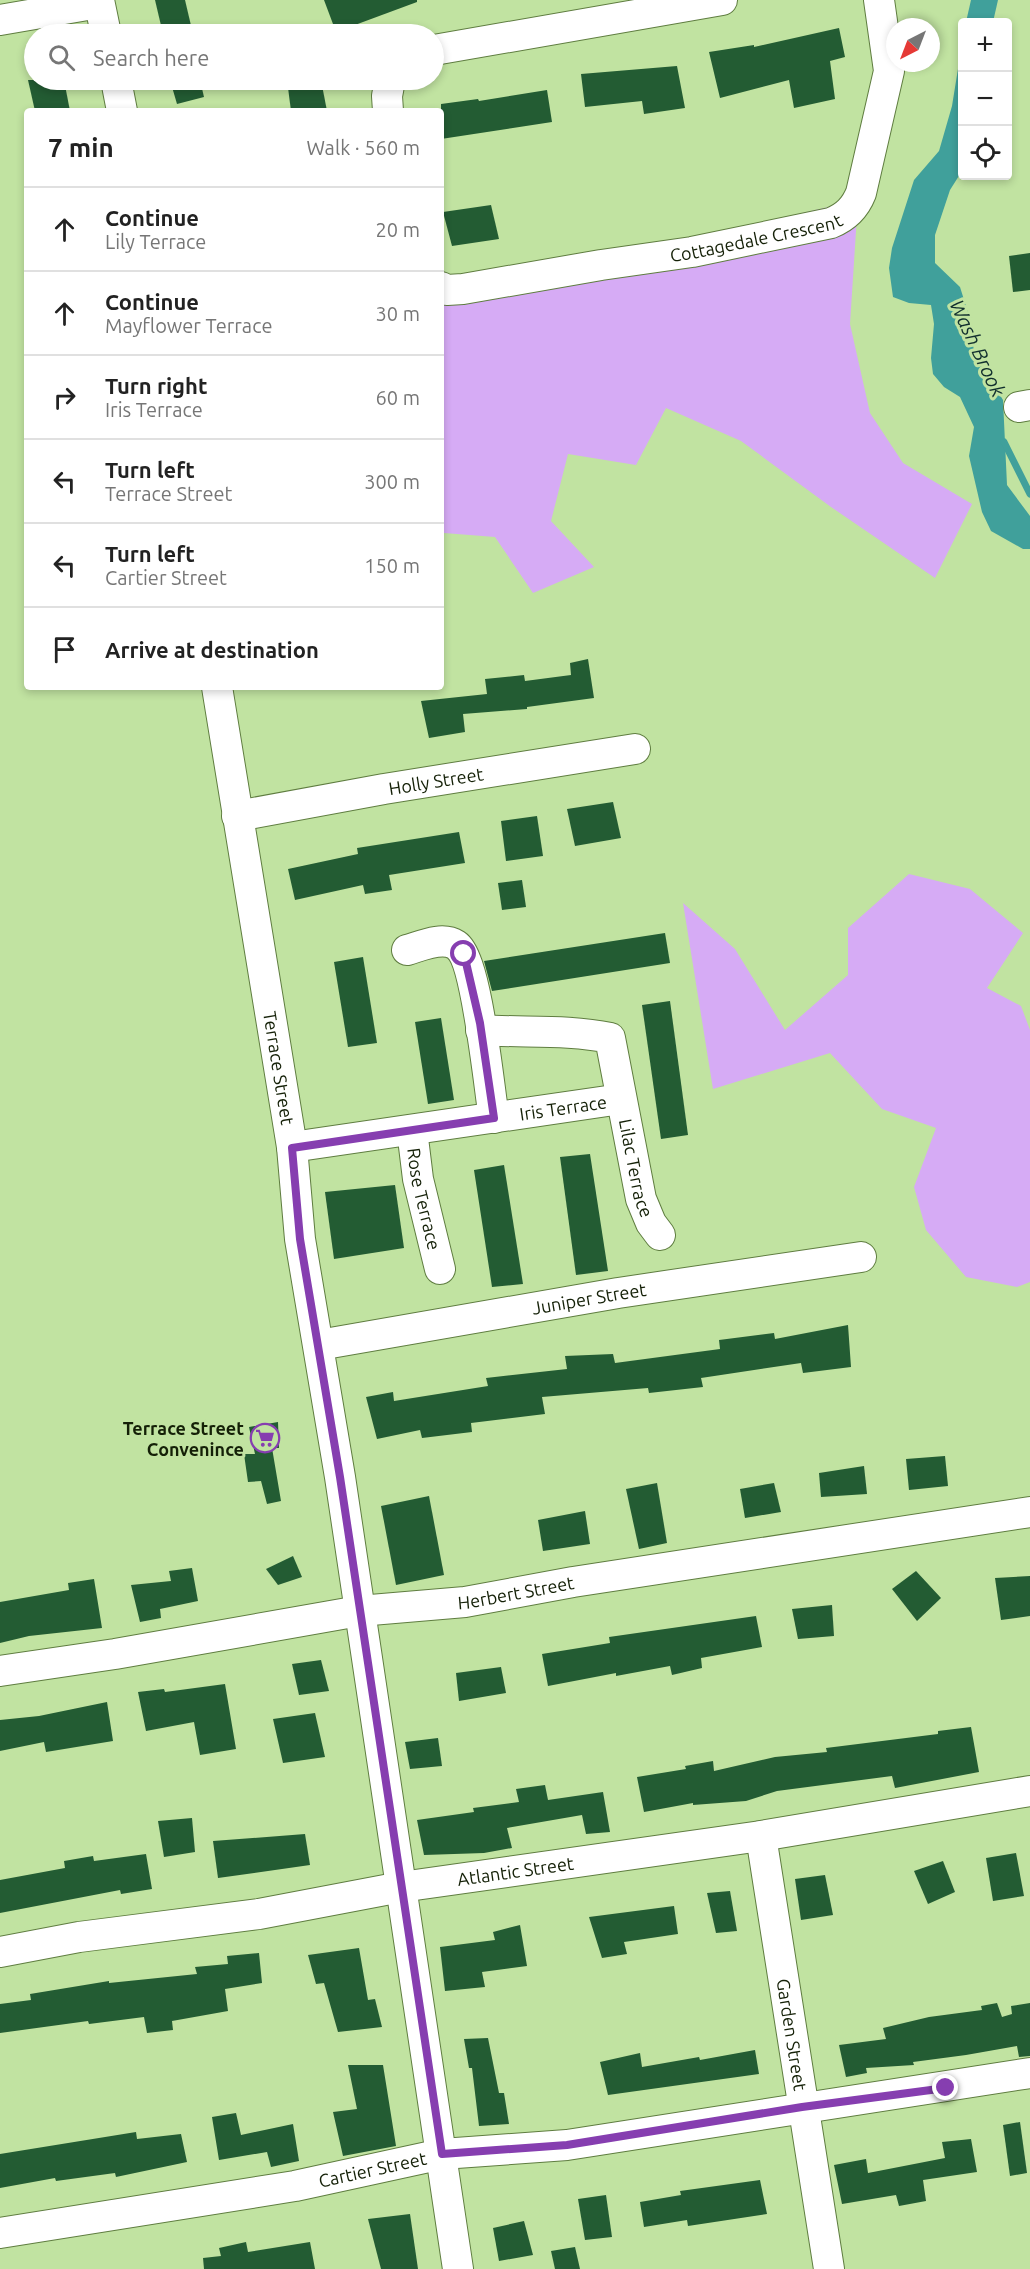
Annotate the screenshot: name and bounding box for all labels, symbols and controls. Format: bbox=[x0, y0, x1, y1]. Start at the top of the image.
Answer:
north arrow bbox=[886, 18, 940, 72]
map controls bbox=[958, 18, 1012, 180]
button: + bbox=[958, 18, 1012, 72]
search box bbox=[24, 24, 444, 90]
icon: search bbox=[45, 41, 78, 74]
text: Search here bbox=[93, 45, 209, 70]
button: − bbox=[958, 72, 1012, 126]
button: locate bbox=[958, 126, 1012, 180]
text: 7 min bbox=[48, 133, 114, 162]
text: Walk · 560 m bbox=[307, 136, 420, 159]
text: Continue bbox=[105, 205, 199, 230]
street label: Cottagedale Crescent bbox=[669, 209, 846, 265]
icon: ahead bbox=[48, 213, 81, 246]
text: 20 m bbox=[376, 218, 420, 241]
text: Lily Terrace bbox=[105, 230, 206, 253]
text: Continue bbox=[105, 289, 199, 314]
water label: Wash Brook bbox=[946, 296, 1011, 401]
icon: ahead bbox=[48, 297, 81, 330]
text: 30 m bbox=[376, 302, 420, 325]
text: Mayflower Terrace bbox=[105, 314, 272, 337]
text: Turn right bbox=[105, 373, 207, 398]
icon: right bbox=[48, 381, 81, 414]
text: 60 m bbox=[376, 386, 420, 409]
text: Iris Terrace bbox=[105, 398, 203, 421]
text: Turn left bbox=[105, 457, 195, 482]
icon: left bbox=[48, 465, 81, 498]
text: 300 m bbox=[364, 470, 420, 493]
text: Terrace Street bbox=[105, 482, 232, 505]
text: Turn left bbox=[105, 541, 195, 566]
icon: left bbox=[48, 549, 81, 582]
text: 150 m bbox=[364, 554, 420, 577]
text: Cartier Street bbox=[105, 566, 227, 589]
icon: arrive bbox=[48, 633, 81, 666]
text: Arrive at destination bbox=[105, 637, 319, 662]
street label: Holly Street bbox=[387, 763, 485, 798]
route start bbox=[450, 940, 476, 966]
street label: Terrace Street bbox=[260, 1010, 298, 1126]
street label: Iris Terrace bbox=[518, 1091, 608, 1124]
street label: Lilac Terrace bbox=[616, 1117, 657, 1220]
street label: Rose Terrace bbox=[404, 1147, 445, 1252]
street label: Juniper Street bbox=[530, 1279, 647, 1318]
place label: Terrace Street Convenince bbox=[123, 1418, 244, 1459]
supermarket icon: Terrace Street Convenince bbox=[249, 1422, 281, 1454]
street label: Herbert Street bbox=[457, 1572, 576, 1613]
street label: Atlantic Street bbox=[456, 1853, 575, 1889]
street label: Garden Street bbox=[774, 1977, 811, 2092]
route end bbox=[932, 2074, 958, 2100]
street label: Cartier Street bbox=[317, 2148, 428, 2191]

